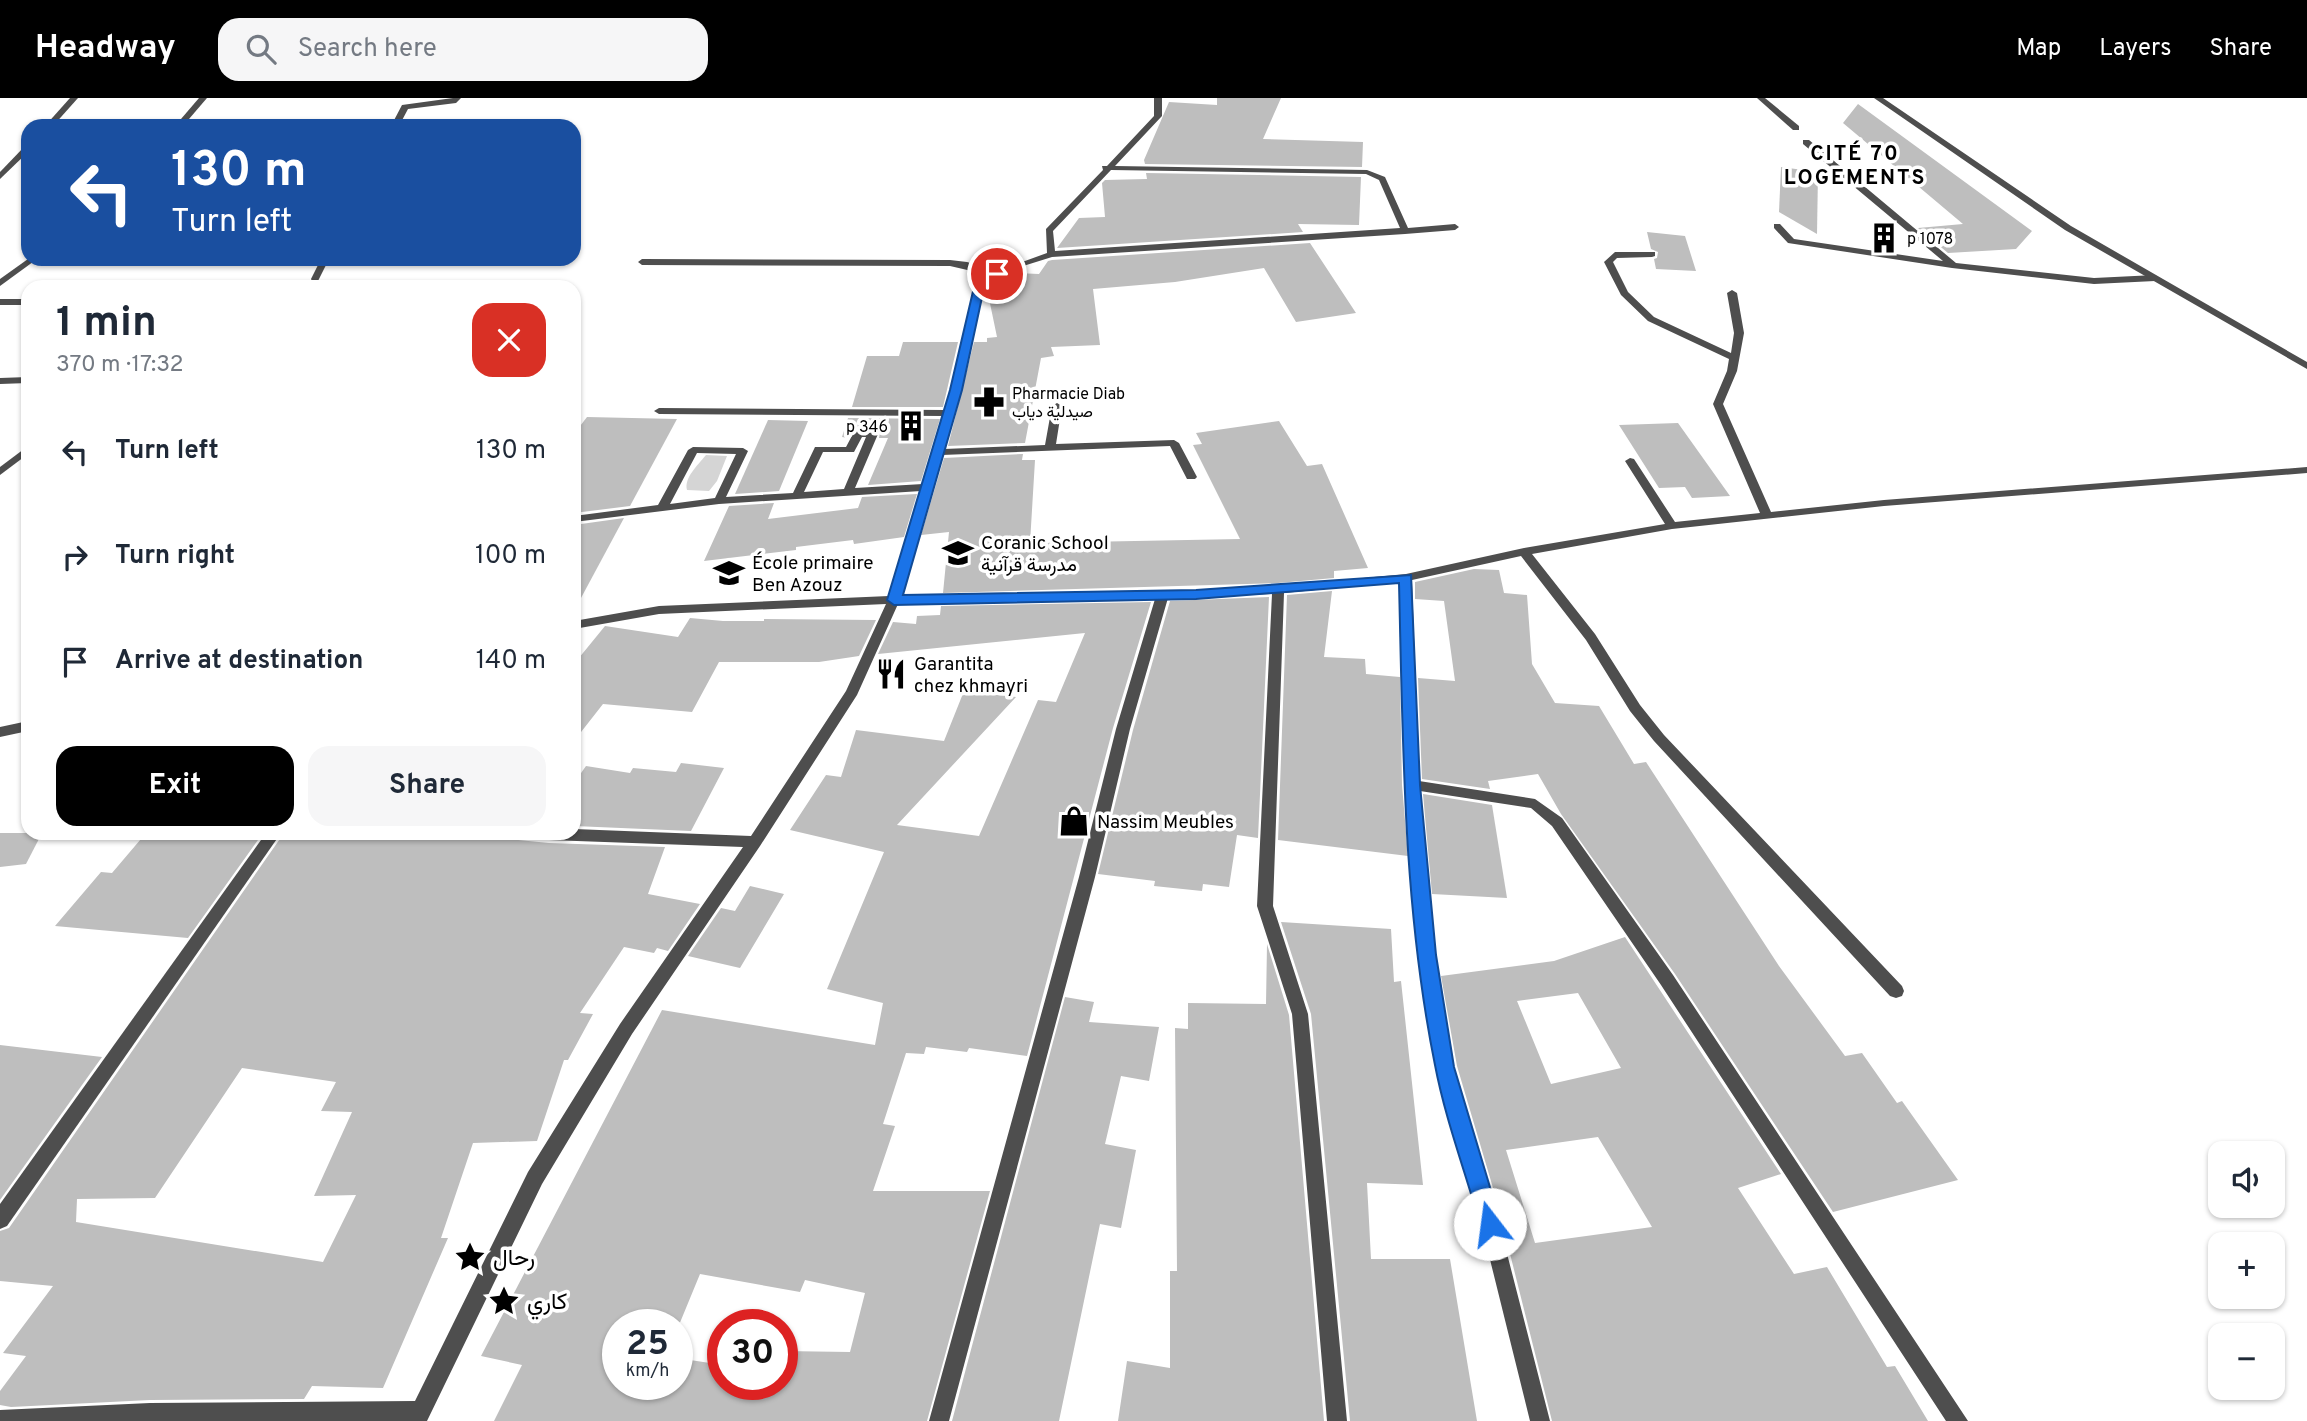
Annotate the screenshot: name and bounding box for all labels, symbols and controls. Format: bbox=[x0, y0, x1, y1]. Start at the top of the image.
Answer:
search box bbox=[218, 18, 708, 81]
text: Headway bbox=[35, 28, 176, 70]
icon: search bbox=[242, 30, 280, 68]
text: Search here bbox=[298, 33, 437, 66]
text: Map bbox=[2016, 34, 2061, 64]
text: Layers bbox=[2099, 34, 2171, 64]
text: Share bbox=[2209, 34, 2272, 64]
district label: CITÉ 70 LOGEMENTS bbox=[1784, 140, 1926, 192]
text: 130 m bbox=[171, 142, 307, 204]
icon: left bbox=[56, 147, 147, 238]
text: Turn left bbox=[171, 203, 292, 243]
building icon: p 1078 bbox=[1867, 221, 1901, 255]
place label: p 1078 bbox=[1907, 230, 1953, 250]
pin bbox=[967, 244, 1027, 304]
icon: arrive bbox=[978, 255, 1016, 293]
text: 1 min bbox=[56, 298, 157, 351]
button: close bbox=[472, 303, 546, 377]
text: 370 m · 17:32 bbox=[56, 351, 184, 380]
pharmacy icon: Pharmacie Diab صيدلية دياب bbox=[972, 385, 1006, 419]
place label: Pharmacie Diab صيدلية دياب bbox=[1012, 385, 1125, 423]
building icon: p 346 bbox=[894, 409, 928, 443]
place label: p 346 bbox=[846, 418, 888, 438]
icon: left bbox=[56, 433, 94, 471]
text: Turn left bbox=[115, 435, 219, 468]
text: 130 m bbox=[476, 435, 546, 468]
place label: Coranic School مدرسة قرآنية bbox=[981, 532, 1109, 578]
school or university icon: Coranic School مدرسة قرآنية bbox=[941, 536, 975, 570]
icon: right bbox=[56, 538, 94, 576]
text: Turn right bbox=[115, 540, 235, 573]
text: 100 m bbox=[475, 540, 546, 573]
place label: École primaire Ben Azouz bbox=[752, 551, 874, 598]
school or university icon: École primaire Ben Azouz bbox=[712, 556, 746, 590]
icon: arrive bbox=[56, 643, 94, 681]
text: Arrive at destination bbox=[115, 645, 363, 678]
text: 140 m bbox=[476, 645, 546, 678]
place label: Garantita chez khmayri bbox=[914, 653, 1028, 699]
restaurant icon: Garantita chez khmayri bbox=[874, 657, 908, 691]
button: Exit bbox=[56, 746, 294, 826]
button: Share bbox=[308, 746, 546, 826]
shop icon: Nassim Meubles bbox=[1057, 804, 1091, 838]
place label: Nassim Meubles bbox=[1097, 811, 1234, 835]
map controls bbox=[2208, 1141, 2285, 1400]
button: sound bbox=[2208, 1141, 2285, 1218]
position arrow bbox=[1453, 1187, 1527, 1261]
button: + bbox=[2208, 1232, 2285, 1309]
place icon: رحال bbox=[453, 1240, 487, 1274]
place label: رحال bbox=[493, 1245, 535, 1274]
place icon: كاري bbox=[487, 1284, 521, 1318]
place label: كاري bbox=[527, 1289, 567, 1320]
speed limit sign: 30 bbox=[707, 1309, 798, 1400]
text: 25 bbox=[626, 1323, 669, 1367]
button: − bbox=[2208, 1323, 2285, 1400]
text: km/h bbox=[626, 1360, 669, 1383]

